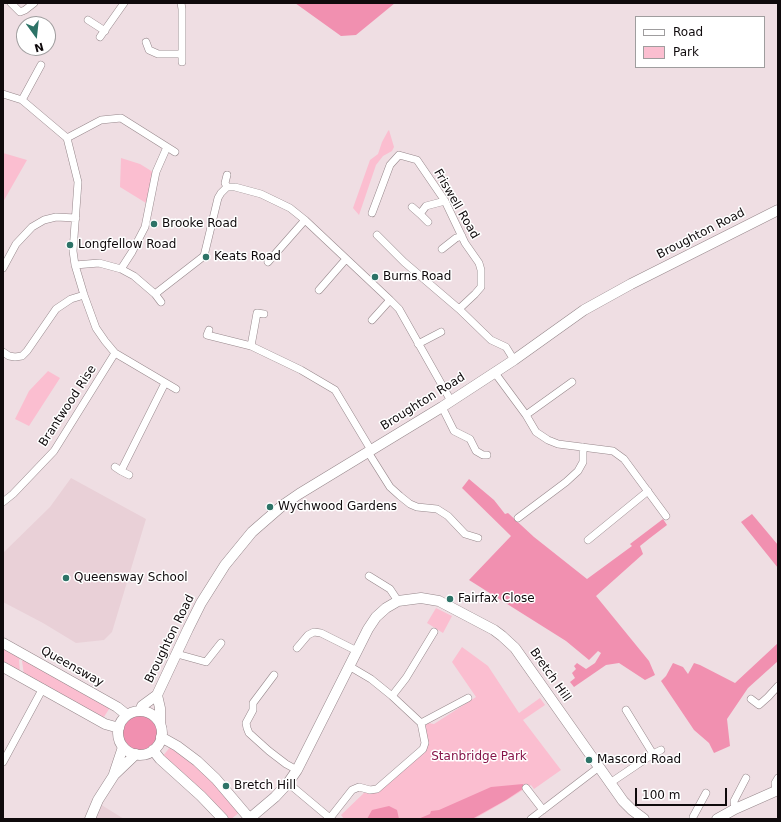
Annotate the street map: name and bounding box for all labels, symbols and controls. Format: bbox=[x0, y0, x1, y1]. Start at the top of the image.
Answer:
north arrow bbox=[16, 16, 56, 56]
legend bbox=[635, 16, 765, 68]
text: Road bbox=[673, 25, 703, 39]
text: N bbox=[33, 40, 45, 55]
text: Park bbox=[673, 45, 699, 59]
street label: Friswell Road bbox=[430, 166, 482, 242]
street label: Broughton Road bbox=[655, 206, 747, 262]
place label: Brooke Road bbox=[162, 217, 237, 231]
marker: Brooke Road bbox=[149, 219, 159, 229]
place label: Longfellow Road bbox=[78, 238, 176, 252]
marker: Longfellow Road bbox=[65, 240, 75, 250]
place label: Keats Road bbox=[214, 250, 281, 264]
marker: Keats Road bbox=[201, 252, 211, 262]
place label: Burns Road bbox=[383, 270, 451, 284]
marker: Burns Road bbox=[370, 272, 380, 282]
street label: Brantwood Rise bbox=[36, 363, 100, 449]
street label: Broughton Road bbox=[378, 370, 468, 434]
place label: Wychwood Gardens bbox=[278, 500, 397, 514]
marker: Wychwood Gardens bbox=[265, 502, 275, 512]
place label: Queensway School bbox=[74, 571, 188, 585]
marker: Queensway School bbox=[61, 573, 71, 583]
street label: Broughton Road bbox=[142, 592, 198, 686]
place label: Fairfax Close bbox=[458, 592, 535, 606]
marker: Fairfax Close bbox=[445, 594, 455, 604]
street label: Queensway bbox=[38, 644, 106, 690]
street label: Bretch Hill bbox=[526, 645, 574, 705]
park label: Stanbridge Park bbox=[431, 750, 527, 764]
place label: Mascord Road bbox=[597, 753, 681, 767]
marker: Mascord Road bbox=[584, 755, 594, 765]
place label: Bretch Hill bbox=[234, 779, 296, 793]
scale bar bbox=[637, 780, 729, 806]
marker: Bretch Hill bbox=[221, 781, 231, 791]
text: 100 m bbox=[642, 788, 680, 802]

